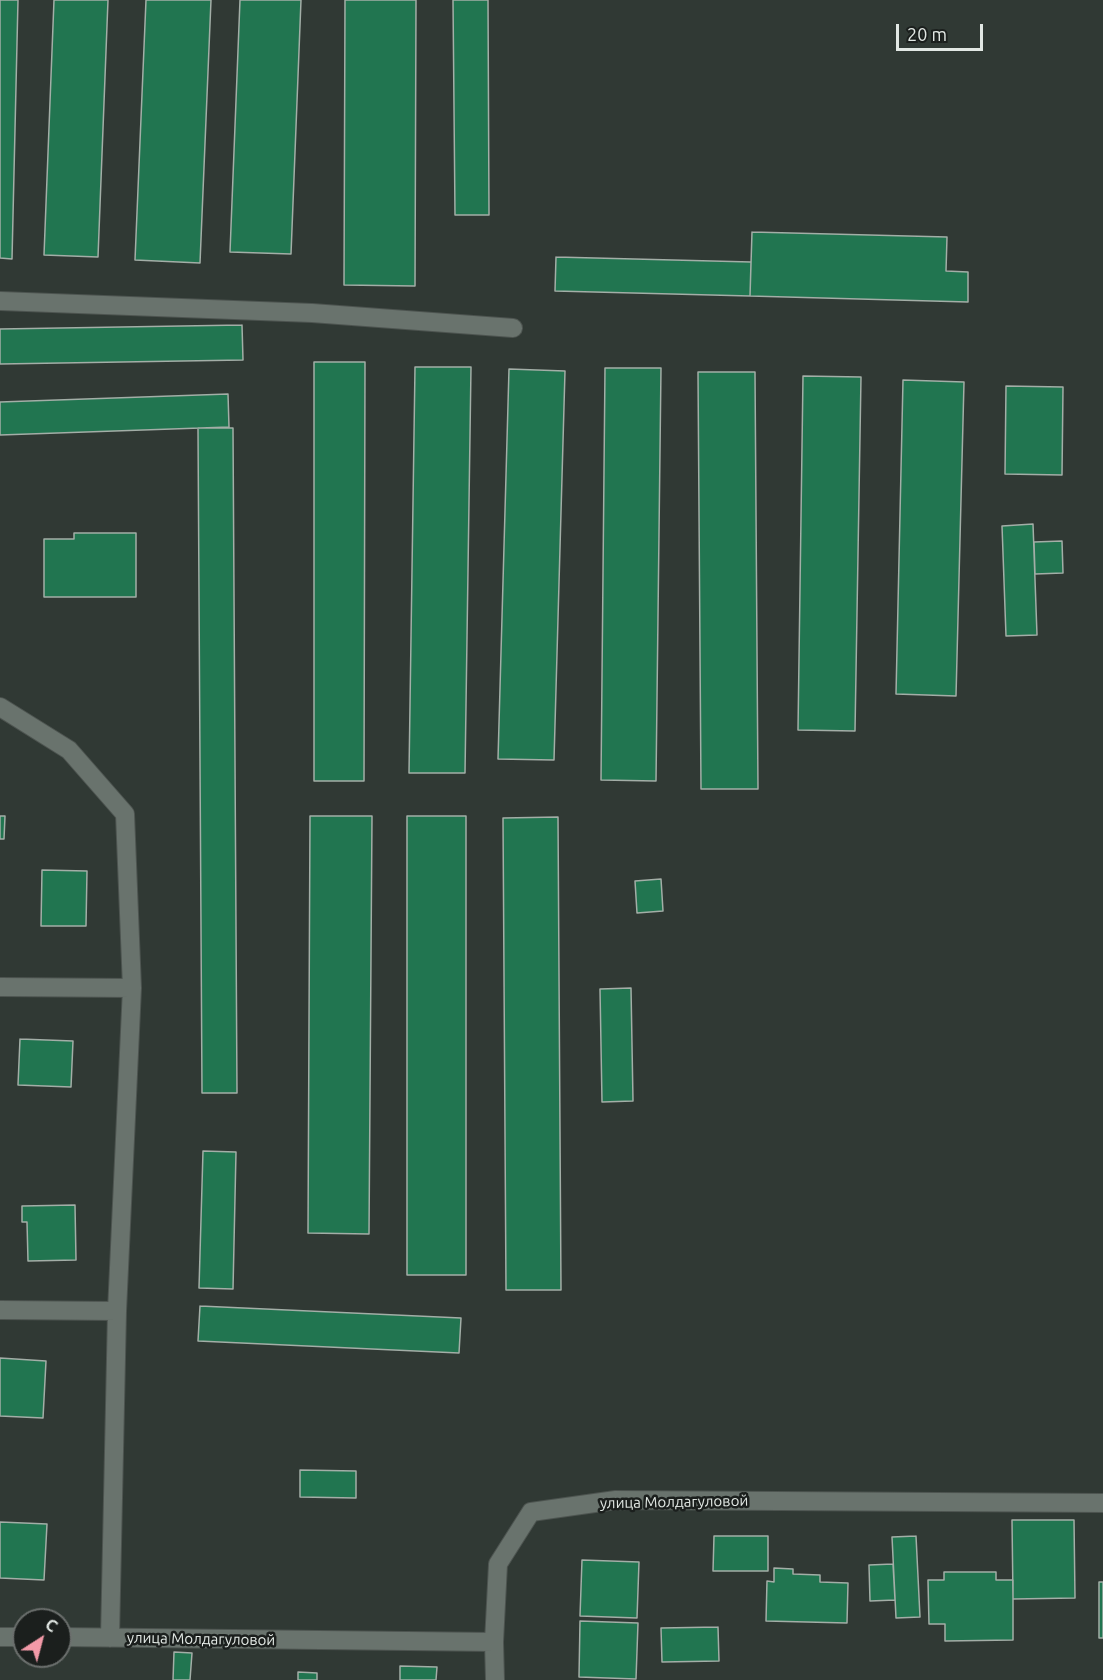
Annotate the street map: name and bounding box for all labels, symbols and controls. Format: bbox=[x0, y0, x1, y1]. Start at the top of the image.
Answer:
scale bar bbox=[899, 12, 986, 50]
text: 20 m bbox=[907, 24, 947, 44]
street label: улица Молдагуловой bbox=[600, 1492, 748, 1512]
north arrow bbox=[12, 1608, 72, 1668]
text: С bbox=[42, 1615, 61, 1635]
street label: улица Молдагуловой bbox=[127, 1629, 275, 1649]

